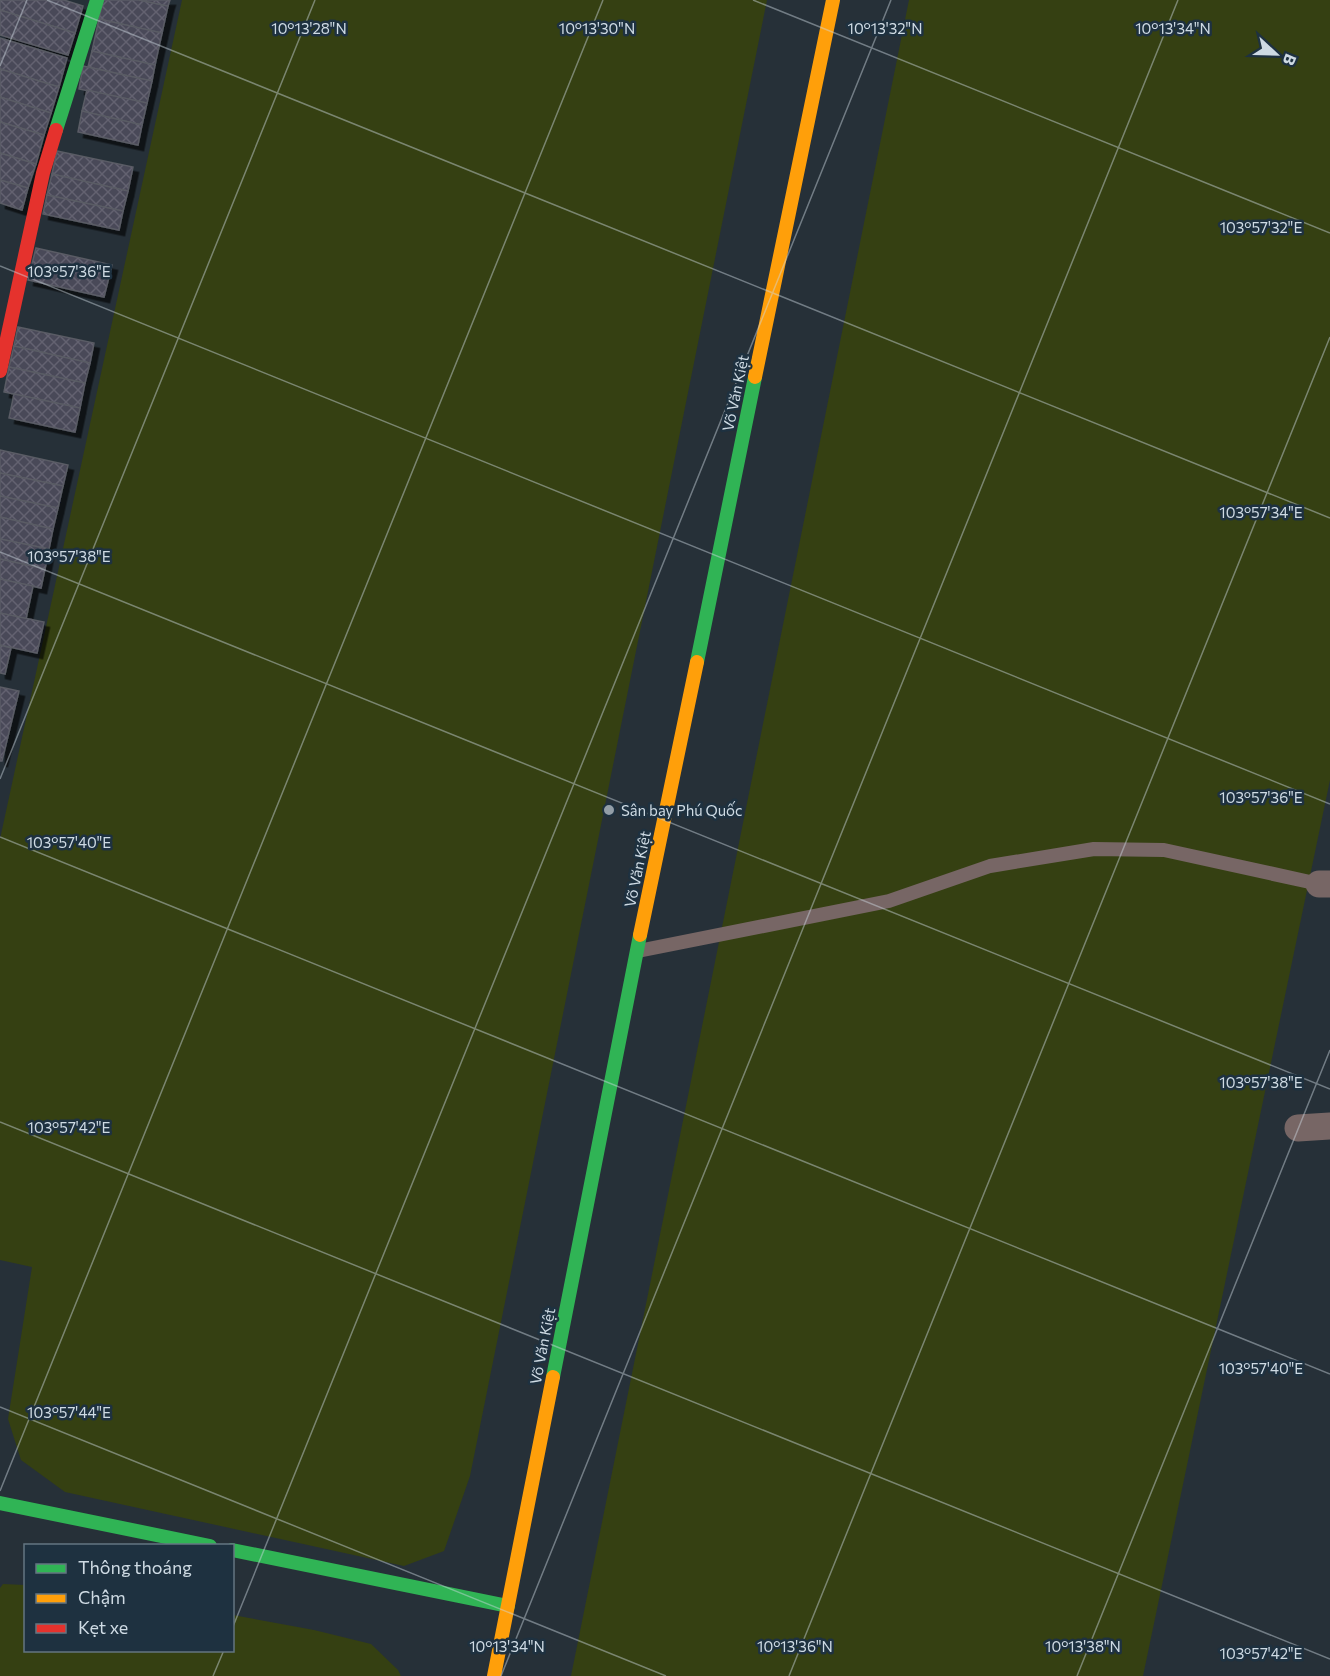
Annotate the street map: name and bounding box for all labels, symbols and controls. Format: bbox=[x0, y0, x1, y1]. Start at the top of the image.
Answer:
text: 10°13'28"N bbox=[271, 19, 347, 37]
text: 10°13'30"N bbox=[559, 19, 635, 37]
text: 10°13'32"N bbox=[848, 19, 922, 37]
text: 10°13'34"N bbox=[1135, 19, 1211, 37]
north arrow bbox=[1246, 24, 1306, 84]
text: B bbox=[1279, 51, 1301, 69]
text: 103°57'32"E bbox=[1220, 218, 1302, 236]
text: 103°57'36"E bbox=[27, 262, 111, 280]
street label: Võ Văn Kiệt bbox=[718, 353, 752, 433]
text: 103°57'34"E bbox=[1219, 503, 1303, 521]
text: 103°57'38"E bbox=[27, 547, 111, 565]
text: 103°57'36"E bbox=[1219, 788, 1303, 806]
place label: Sân bay Phú Quốc bbox=[621, 801, 743, 819]
marker: Sân bay Phú Quốc bbox=[602, 803, 616, 817]
street label: Võ Văn Kiệt bbox=[620, 829, 654, 909]
text: 103°57'40"E bbox=[27, 833, 111, 851]
text: 103°57'38"E bbox=[1219, 1073, 1303, 1091]
text: 103°57'42"E bbox=[28, 1118, 111, 1136]
street label: Võ Văn Kiệt bbox=[526, 1306, 558, 1386]
text: 103°57'40"E bbox=[1219, 1359, 1303, 1377]
text: 103°57'44"E bbox=[27, 1403, 111, 1421]
legend bbox=[24, 1544, 234, 1652]
text: Thông thoáng bbox=[78, 1556, 192, 1578]
text: Chậm bbox=[78, 1586, 126, 1608]
text: Kẹt xe bbox=[78, 1616, 128, 1638]
text: 10°13'34"N bbox=[469, 1637, 545, 1655]
text: 10°13'36"N bbox=[757, 1637, 833, 1655]
text: 10°13'38"N bbox=[1045, 1637, 1121, 1655]
text: 103°57'42"E bbox=[1220, 1644, 1303, 1662]

